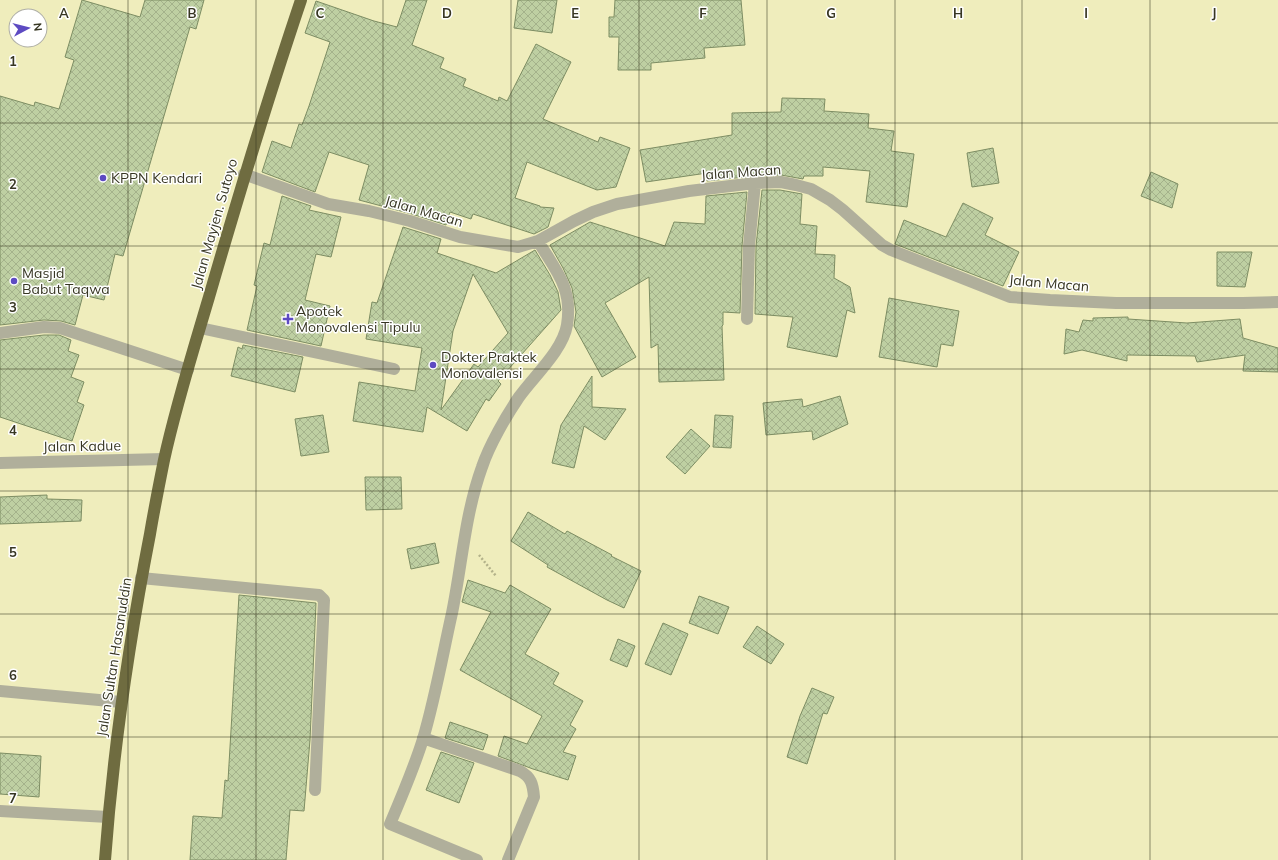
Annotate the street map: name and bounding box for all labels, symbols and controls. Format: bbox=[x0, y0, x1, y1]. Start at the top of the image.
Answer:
text: A bbox=[59, 5, 69, 21]
text: B bbox=[188, 5, 197, 21]
text: C bbox=[316, 5, 325, 21]
text: D bbox=[442, 5, 452, 21]
text: E bbox=[571, 5, 579, 21]
text: F bbox=[699, 5, 707, 21]
text: G bbox=[826, 5, 836, 21]
text: H bbox=[953, 5, 963, 21]
text: I bbox=[1084, 5, 1088, 21]
text: J bbox=[1212, 5, 1216, 21]
north arrow bbox=[8, 8, 48, 48]
text: N bbox=[30, 22, 45, 32]
text: 1 bbox=[9, 53, 17, 69]
street label: Jalan Mayjen. Sutoyo bbox=[187, 157, 241, 291]
street label: Jalan Macan bbox=[700, 160, 782, 184]
place label: KPPN Kendari bbox=[111, 169, 202, 187]
marker: KPPN Kendari bbox=[98, 173, 108, 183]
text: 2 bbox=[9, 176, 17, 192]
street label: Jalan Macan bbox=[383, 191, 465, 231]
place label: Masjid Babut Taqwa bbox=[22, 264, 110, 298]
street label: Jalan Macan bbox=[1008, 271, 1090, 295]
marker: Masjid Babut Taqwa bbox=[9, 276, 19, 286]
text: 3 bbox=[9, 299, 17, 315]
place label: Apotek Monovalensi Tipulu bbox=[296, 302, 421, 336]
marker: Apotek Monovalensi Tipulu bbox=[283, 314, 293, 324]
place label: Dokter Praktek Monovalensi bbox=[441, 348, 538, 382]
marker: Dokter Praktek Monovalensi bbox=[428, 360, 438, 370]
text: 4 bbox=[9, 422, 17, 438]
street label: Jalan Kadue bbox=[43, 436, 121, 456]
text: 5 bbox=[9, 544, 17, 560]
street label: Jalan Sultan Hasanuddin bbox=[93, 576, 135, 738]
text: 6 bbox=[9, 667, 17, 683]
text: 7 bbox=[9, 790, 17, 806]

